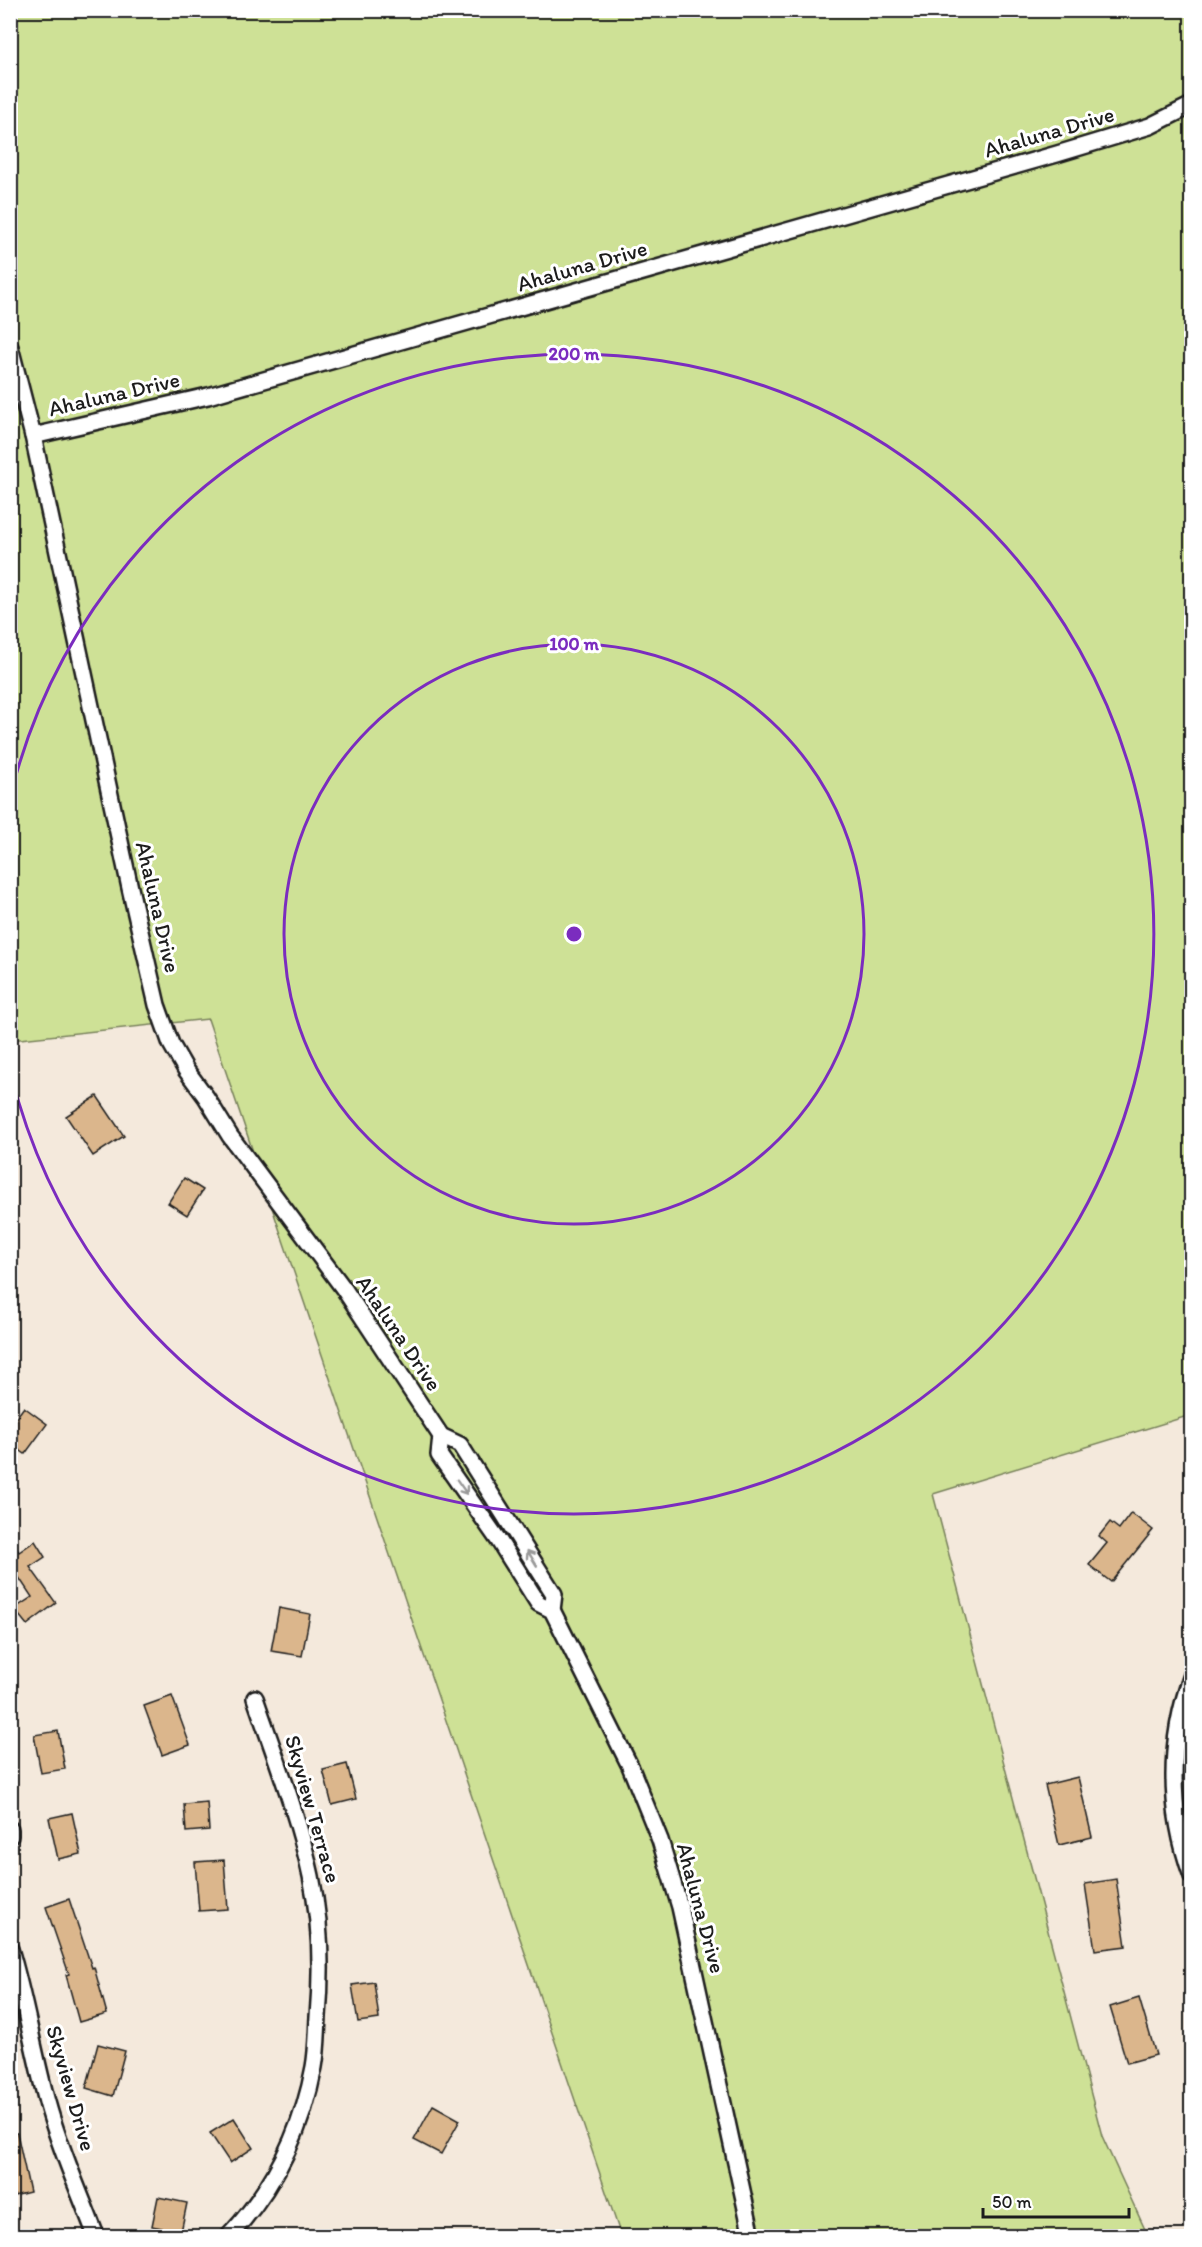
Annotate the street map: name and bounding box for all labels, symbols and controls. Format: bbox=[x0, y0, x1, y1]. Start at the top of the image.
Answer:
street label: Ahaluna Drive bbox=[981, 101, 1117, 163]
street label: Ahaluna Drive bbox=[514, 235, 650, 297]
text: 200 m bbox=[549, 343, 600, 365]
street label: Ahaluna Drive bbox=[46, 366, 182, 422]
text: 100 m bbox=[549, 633, 600, 655]
street label: Ahaluna Drive bbox=[130, 839, 186, 975]
centre of rings bbox=[564, 924, 584, 944]
street label: Ahaluna Drive bbox=[350, 1270, 448, 1396]
one-way arrow bbox=[456, 1478, 468, 1495]
one-way arrow bbox=[526, 1550, 538, 1567]
street label: Skyview Terrace bbox=[279, 1732, 347, 1886]
street label: Ahaluna Drive bbox=[671, 1840, 731, 1976]
street label: Skyview Drive bbox=[40, 2022, 102, 2154]
scale bar bbox=[983, 2181, 1128, 2219]
text: 50 m bbox=[992, 2191, 1032, 2213]

